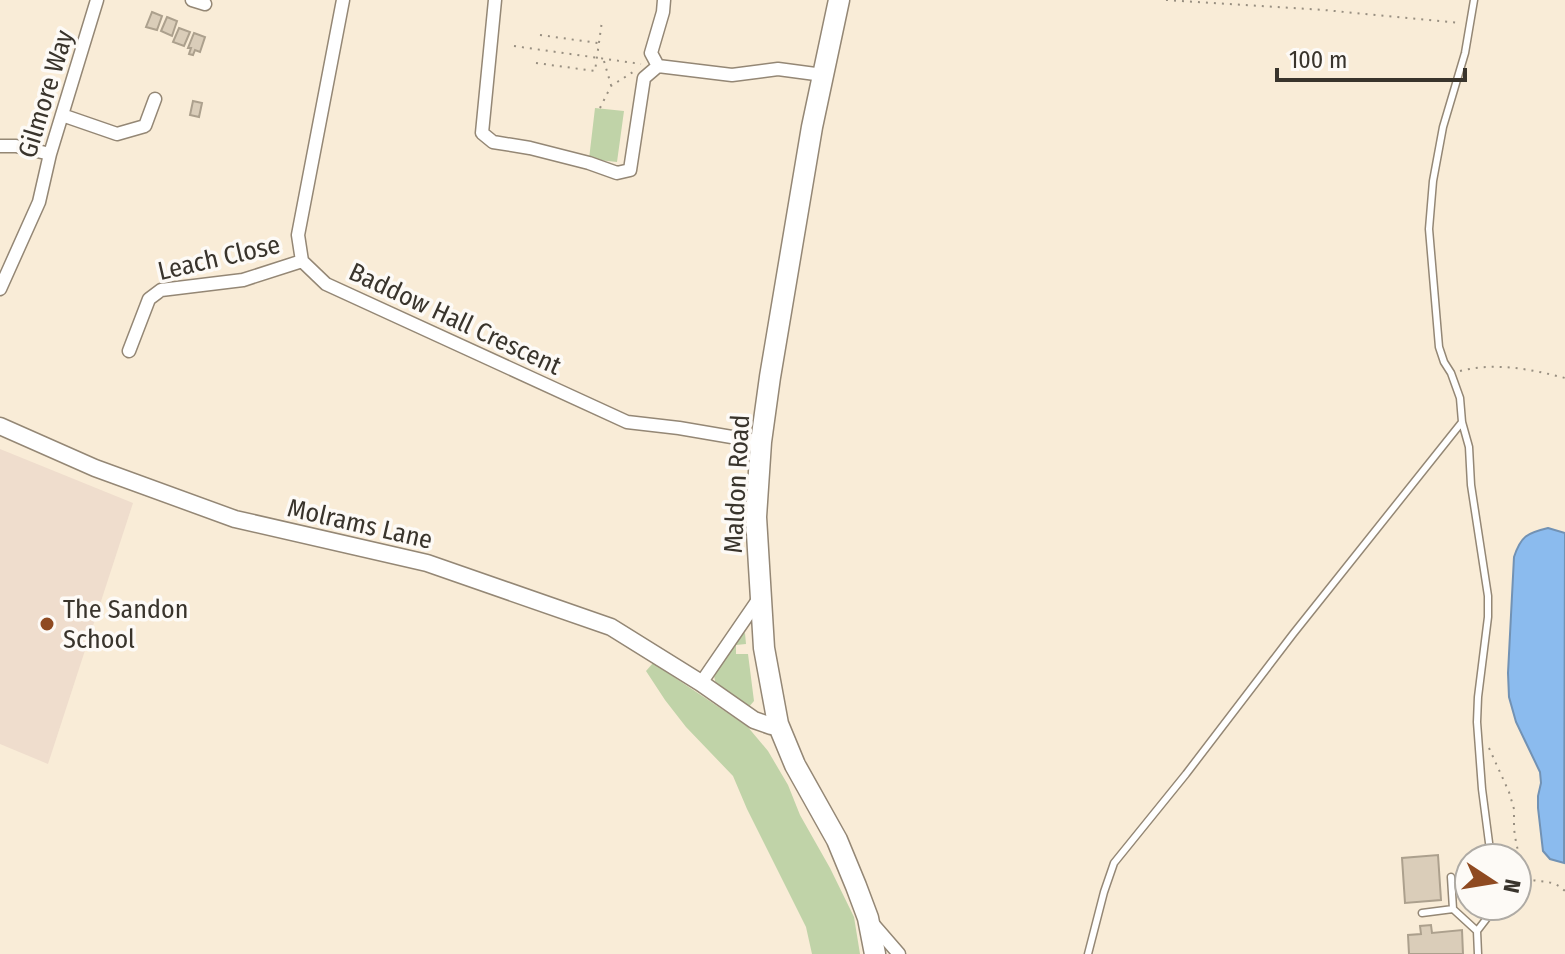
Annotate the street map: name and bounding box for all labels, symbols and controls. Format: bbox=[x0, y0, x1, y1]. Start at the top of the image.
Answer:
street label: Gilmore Way bbox=[12, 26, 80, 162]
scale bar bbox=[1277, 32, 1465, 82]
text: 100 m bbox=[1289, 46, 1347, 74]
street label: Leach Close bbox=[155, 229, 283, 287]
street label: Baddow Hall Crescent bbox=[344, 256, 566, 382]
street label: Maldon Road bbox=[718, 414, 756, 554]
street label: Molrams Lane bbox=[284, 492, 436, 556]
place label: The Sandon School bbox=[63, 594, 188, 655]
marker: The Sandon School bbox=[38, 615, 56, 633]
north arrow bbox=[1453, 842, 1533, 922]
text: N bbox=[1497, 877, 1527, 895]

